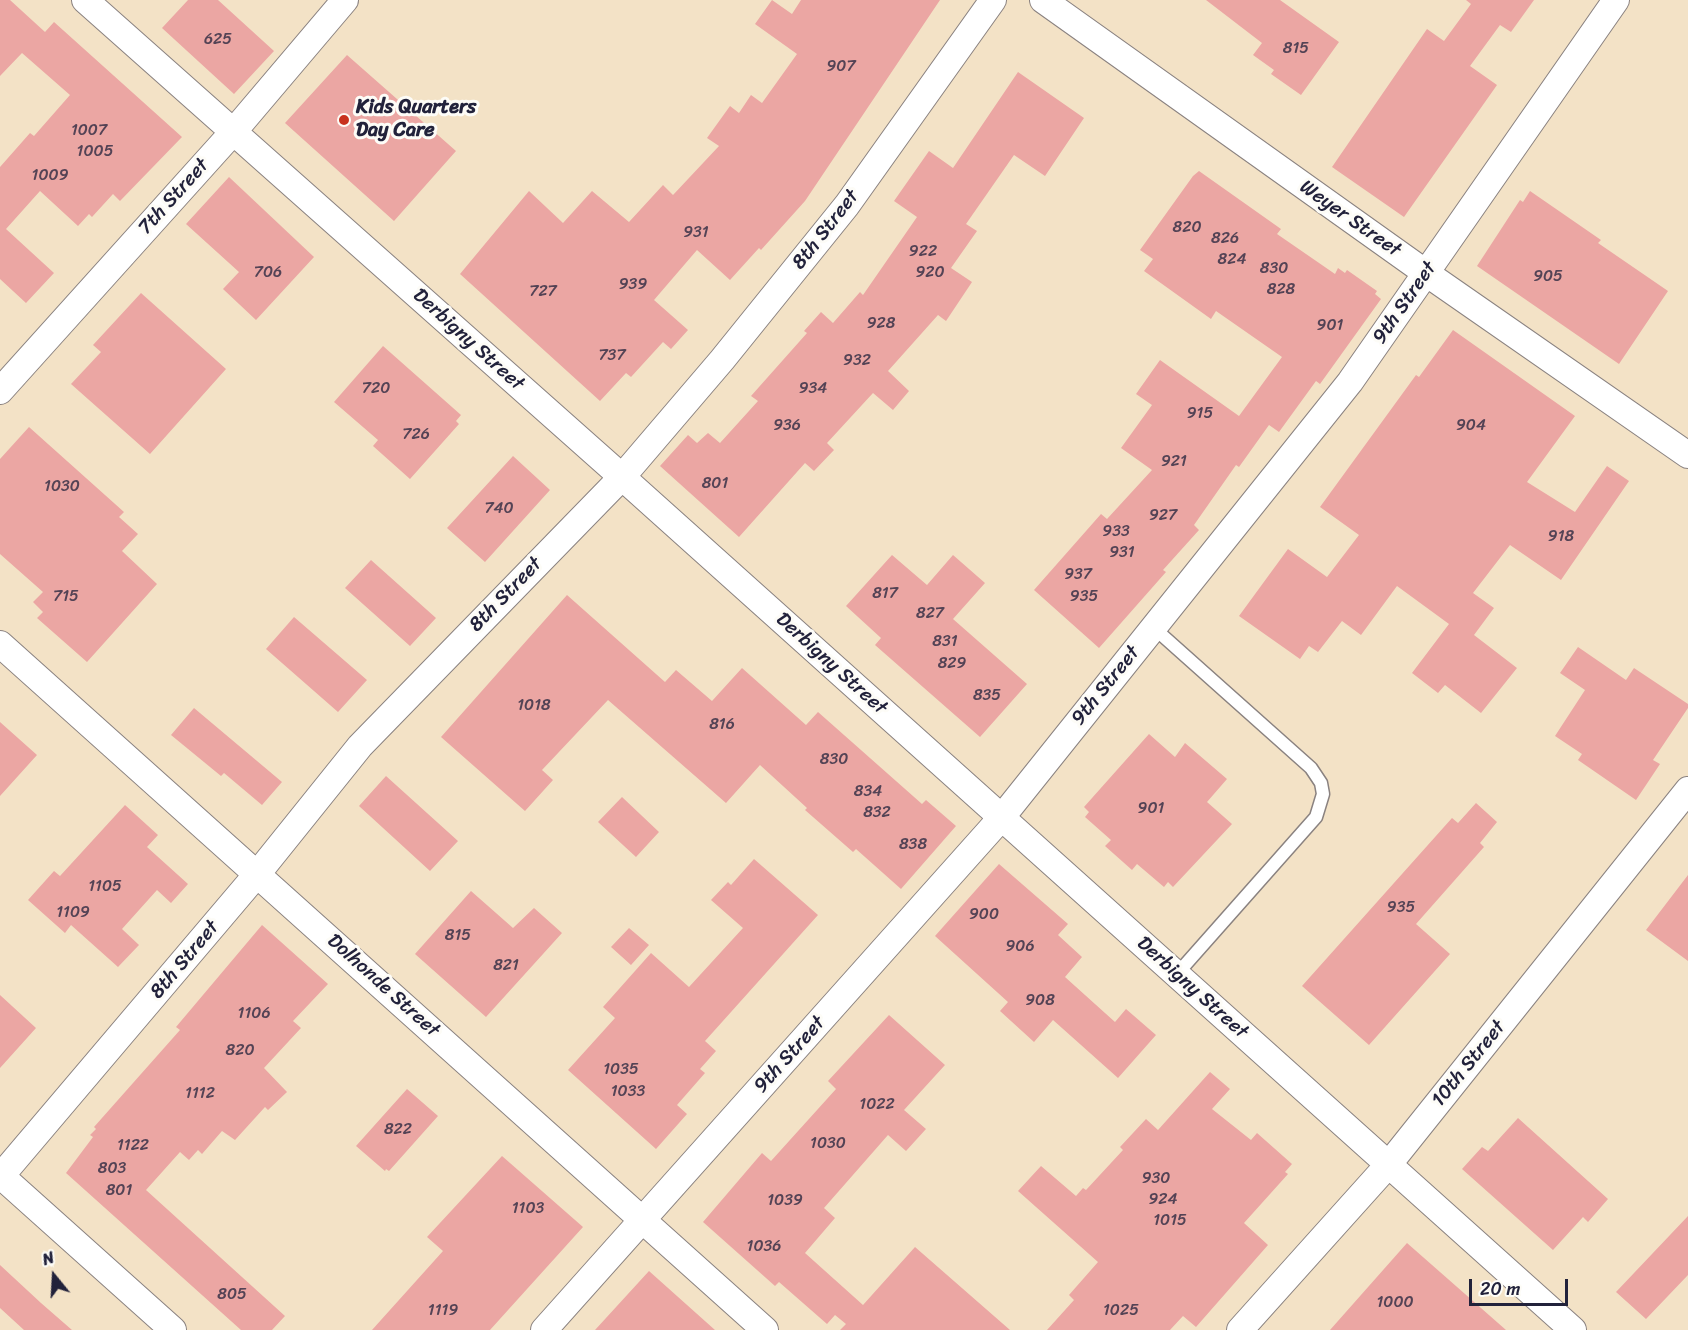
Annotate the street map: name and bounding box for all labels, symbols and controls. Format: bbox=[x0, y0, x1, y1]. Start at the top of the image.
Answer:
house number: 625 bbox=[204, 30, 232, 50]
house number: 815 bbox=[1283, 39, 1309, 59]
house number: 907 bbox=[826, 57, 856, 77]
place label: Kids Quarters Day Care bbox=[356, 96, 476, 143]
marker: Kids Quarters Day Care bbox=[337, 113, 351, 127]
house number: 1007 bbox=[71, 121, 107, 141]
house number: 1005 bbox=[77, 142, 113, 162]
street label: 7th Street bbox=[134, 154, 214, 240]
house number: 1009 bbox=[32, 166, 68, 186]
street label: Weyer Street bbox=[1295, 175, 1405, 263]
street label: 8th Street bbox=[787, 185, 865, 275]
house number: 820 bbox=[1173, 218, 1201, 238]
house number: 931 bbox=[683, 223, 709, 243]
house number: 826 bbox=[1211, 229, 1239, 249]
house number: 922 bbox=[909, 242, 937, 262]
house number: 824 bbox=[1218, 250, 1246, 270]
street label: 9th Street bbox=[1368, 257, 1442, 349]
house number: 830 bbox=[1260, 259, 1288, 279]
house number: 706 bbox=[254, 263, 282, 283]
house number: 920 bbox=[915, 263, 945, 283]
house number: 905 bbox=[1533, 267, 1563, 287]
house number: 939 bbox=[619, 275, 647, 295]
house number: 828 bbox=[1267, 280, 1295, 300]
house number: 727 bbox=[529, 282, 557, 302]
street label: Derbigny Street bbox=[407, 284, 529, 396]
house number: 928 bbox=[867, 314, 895, 334]
house number: 901 bbox=[1317, 316, 1343, 336]
house number: 737 bbox=[598, 346, 626, 366]
house number: 932 bbox=[843, 351, 871, 371]
house number: 720 bbox=[362, 379, 390, 399]
house number: 934 bbox=[799, 379, 827, 399]
house number: 915 bbox=[1187, 404, 1213, 424]
house number: 936 bbox=[773, 416, 801, 436]
house number: 904 bbox=[1456, 416, 1486, 436]
house number: 726 bbox=[402, 425, 430, 445]
house number: 921 bbox=[1161, 452, 1187, 472]
house number: 801 bbox=[702, 474, 728, 494]
house number: 1030 bbox=[44, 477, 80, 497]
house number: 740 bbox=[484, 499, 514, 519]
house number: 927 bbox=[1149, 506, 1177, 526]
house number: 933 bbox=[1102, 522, 1130, 542]
house number: 918 bbox=[1548, 527, 1574, 547]
house number: 931 bbox=[1109, 543, 1135, 563]
street label: 8th Street bbox=[465, 553, 547, 637]
house number: 937 bbox=[1064, 565, 1092, 585]
house number: 817 bbox=[872, 584, 898, 604]
house number: 715 bbox=[53, 587, 79, 607]
house number: 935 bbox=[1070, 587, 1098, 607]
house number: 827 bbox=[916, 604, 944, 624]
street label: Derbigny Street bbox=[770, 608, 892, 720]
house number: 831 bbox=[932, 632, 958, 652]
street label: 9th Street bbox=[1067, 642, 1145, 730]
house number: 829 bbox=[938, 654, 966, 674]
house number: 835 bbox=[973, 686, 1001, 706]
house number: 1018 bbox=[517, 696, 551, 716]
house number: 816 bbox=[709, 715, 735, 735]
house number: 830 bbox=[820, 750, 848, 770]
house number: 834 bbox=[854, 782, 882, 802]
house number: 901 bbox=[1138, 799, 1164, 819]
house number: 832 bbox=[863, 803, 891, 823]
house number: 838 bbox=[899, 835, 927, 855]
house number: 1105 bbox=[88, 877, 122, 897]
house number: 935 bbox=[1387, 898, 1415, 918]
house number: 1109 bbox=[56, 903, 90, 923]
house number: 900 bbox=[969, 905, 999, 925]
street label: 8th Street bbox=[145, 916, 225, 1004]
house number: 815 bbox=[445, 926, 471, 946]
street label: Dolhonde Street bbox=[322, 929, 444, 1043]
street label: Derbigny Street bbox=[1131, 932, 1253, 1044]
house number: 906 bbox=[1005, 937, 1035, 957]
house number: 821 bbox=[493, 956, 519, 976]
house number: 908 bbox=[1025, 991, 1055, 1011]
house number: 1106 bbox=[238, 1004, 270, 1024]
street label: 9th Street bbox=[749, 1012, 831, 1098]
street label: 10th Street bbox=[1427, 1016, 1511, 1112]
house number: 820 bbox=[226, 1041, 254, 1061]
house number: 1035 bbox=[603, 1060, 639, 1080]
house number: 1033 bbox=[611, 1082, 645, 1102]
house number: 1112 bbox=[185, 1084, 215, 1104]
house number: 1022 bbox=[859, 1095, 895, 1115]
house number: 822 bbox=[384, 1120, 412, 1140]
house number: 1030 bbox=[810, 1134, 846, 1154]
house number: 1122 bbox=[117, 1136, 149, 1156]
house number: 803 bbox=[98, 1159, 126, 1179]
house number: 930 bbox=[1142, 1169, 1170, 1189]
house number: 801 bbox=[106, 1181, 132, 1201]
house number: 924 bbox=[1148, 1190, 1178, 1210]
house number: 1039 bbox=[767, 1191, 803, 1211]
house number: 1103 bbox=[512, 1199, 544, 1219]
house number: 1015 bbox=[1153, 1211, 1187, 1231]
house number: 1036 bbox=[747, 1237, 781, 1257]
text: N bbox=[39, 1243, 58, 1274]
north arrow bbox=[24, 1246, 84, 1306]
scale bar bbox=[1472, 1267, 1571, 1305]
text: 20 m bbox=[1480, 1273, 1520, 1305]
house number: 805 bbox=[217, 1285, 247, 1305]
house number: 1000 bbox=[1376, 1293, 1414, 1313]
house number: 1119 bbox=[428, 1301, 458, 1321]
house number: 1025 bbox=[1103, 1301, 1139, 1321]

